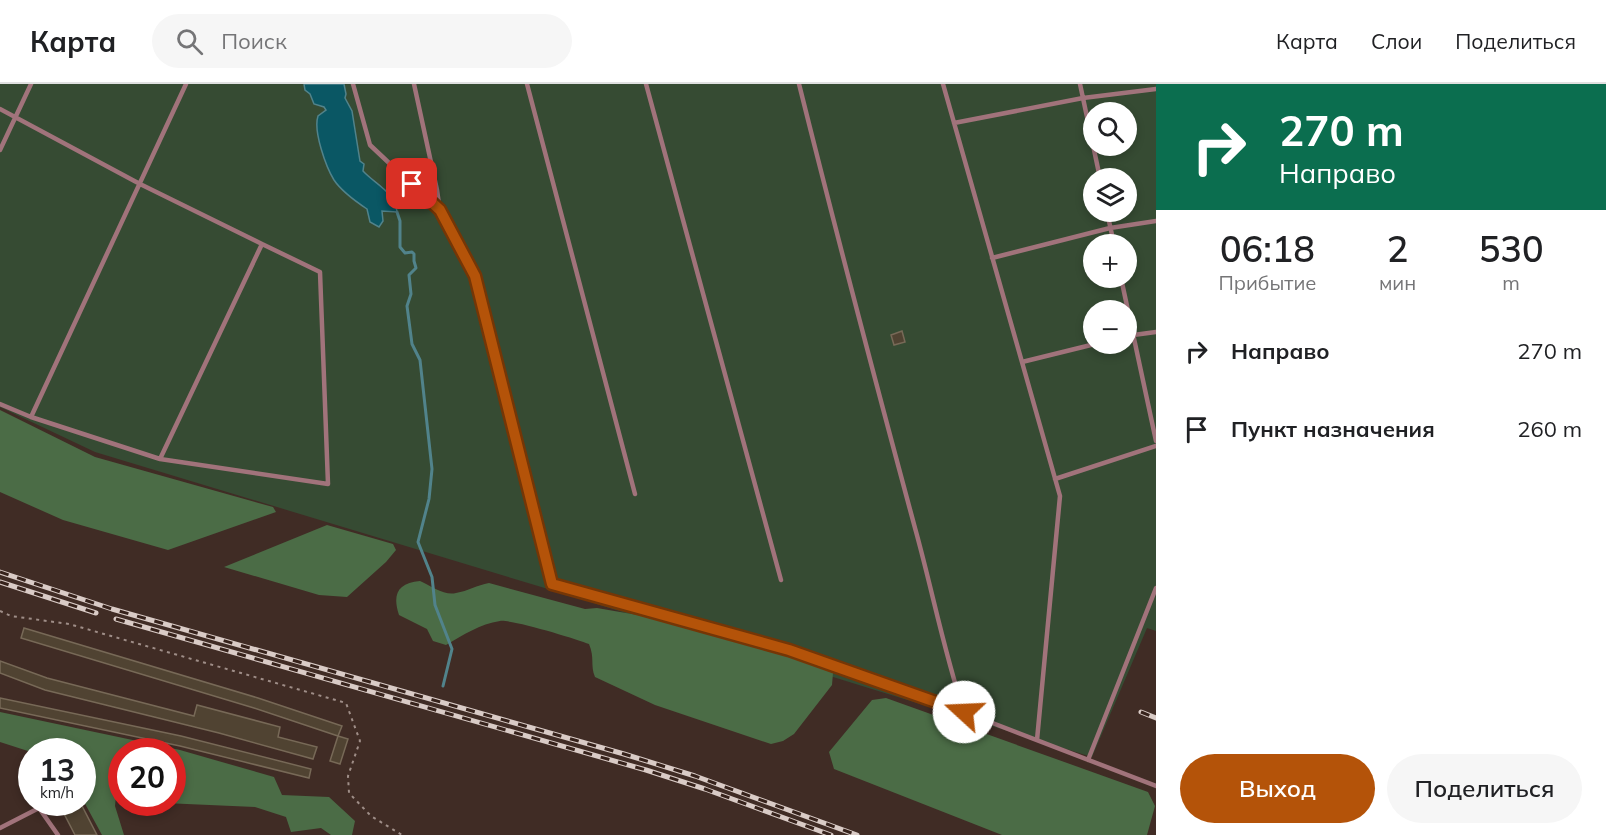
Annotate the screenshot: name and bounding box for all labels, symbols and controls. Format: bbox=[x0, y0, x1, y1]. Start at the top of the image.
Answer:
search box bbox=[152, 14, 572, 68]
text: Карта bbox=[30, 24, 116, 59]
icon: search bbox=[173, 25, 206, 58]
text: Поиск bbox=[221, 27, 287, 55]
text: Карта bbox=[1276, 28, 1338, 54]
text: Слои bbox=[1371, 28, 1422, 54]
text: Поделиться bbox=[1455, 28, 1576, 54]
map controls bbox=[1083, 102, 1137, 354]
button: search bbox=[1083, 102, 1137, 156]
text: 270 m bbox=[1279, 104, 1404, 157]
icon: right bbox=[1180, 108, 1258, 186]
text: Направо bbox=[1279, 156, 1396, 190]
pin bbox=[386, 158, 437, 209]
icon: arrive bbox=[395, 167, 428, 200]
button: layers bbox=[1083, 168, 1137, 222]
text: 06:18 bbox=[1220, 226, 1315, 271]
text: 2 bbox=[1387, 226, 1408, 271]
text: 530 bbox=[1479, 226, 1544, 271]
button: + bbox=[1083, 234, 1137, 288]
text: Прибытие bbox=[1218, 270, 1316, 295]
text: мин bbox=[1379, 270, 1416, 295]
text: m bbox=[1502, 270, 1520, 295]
button: − bbox=[1083, 300, 1137, 354]
icon: right bbox=[1180, 335, 1213, 368]
text: Направо bbox=[1231, 337, 1329, 365]
text: 270 m bbox=[1517, 337, 1582, 365]
icon: arrive bbox=[1180, 413, 1213, 446]
text: Пункт назначения bbox=[1231, 415, 1435, 443]
text: 260 m bbox=[1517, 415, 1582, 443]
position arrow bbox=[932, 680, 996, 744]
speed limit sign: 20 bbox=[108, 738, 186, 816]
text: 13 bbox=[39, 751, 75, 789]
button: Выход bbox=[1180, 754, 1375, 823]
button: Поделиться bbox=[1387, 754, 1582, 823]
text: km/h bbox=[40, 783, 74, 802]

